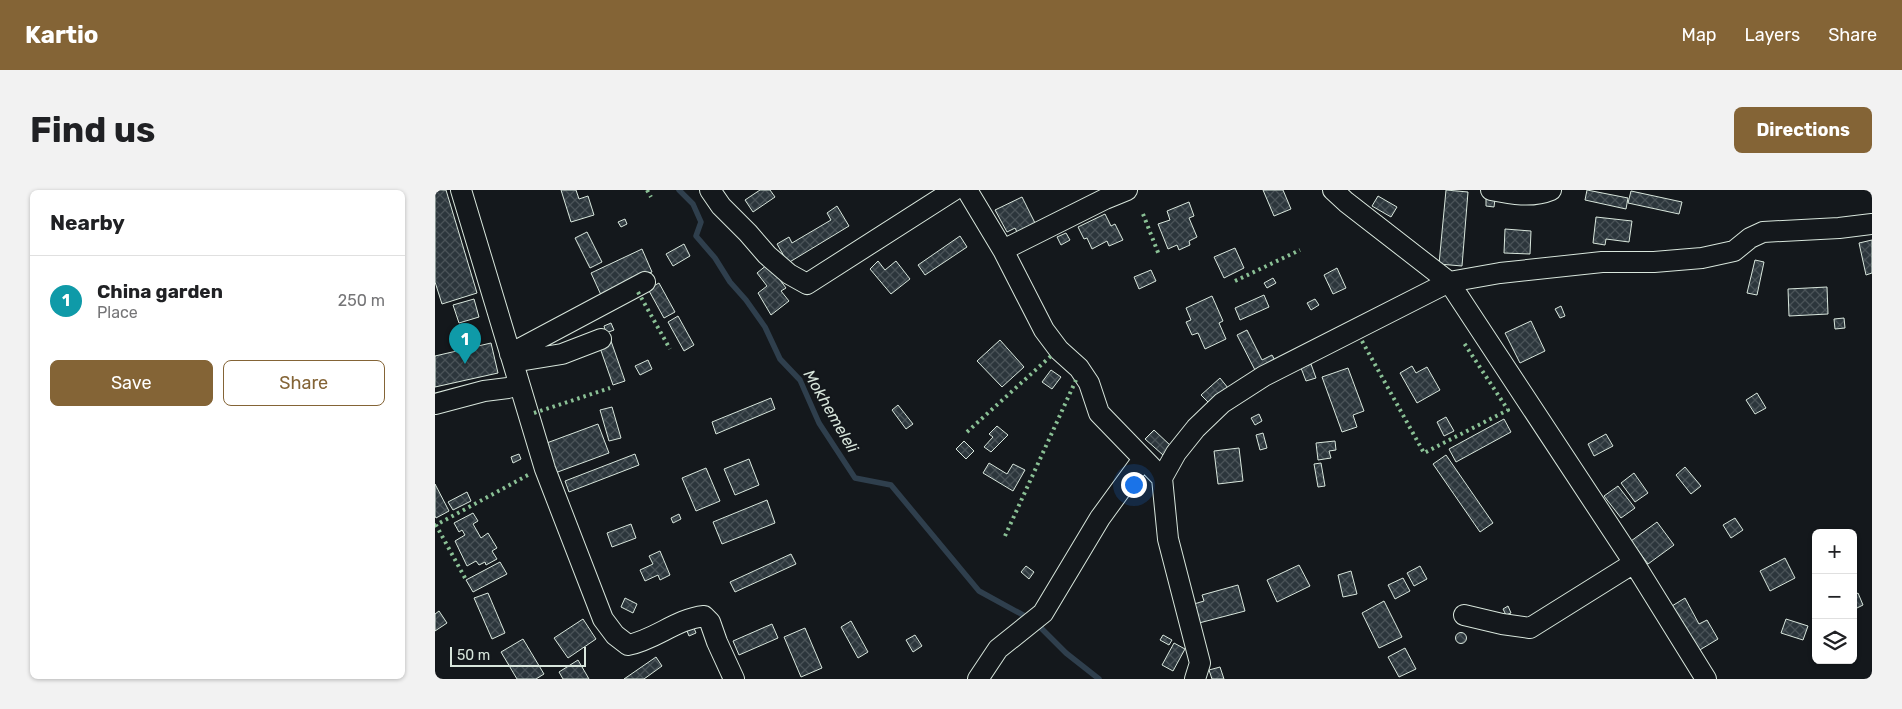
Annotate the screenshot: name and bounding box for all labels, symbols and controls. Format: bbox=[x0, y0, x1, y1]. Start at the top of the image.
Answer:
text: Kartio bbox=[25, 21, 99, 49]
text: Map bbox=[1682, 24, 1717, 46]
text: Layers bbox=[1745, 24, 1800, 46]
text: Share bbox=[1828, 24, 1877, 46]
button: Directions bbox=[1734, 107, 1872, 153]
text: Find us bbox=[30, 109, 155, 151]
text: Nearby bbox=[50, 210, 125, 235]
text: China garden bbox=[97, 280, 223, 303]
text: 1 bbox=[62, 291, 70, 310]
text: 250 m bbox=[338, 291, 385, 310]
text: Place bbox=[97, 303, 138, 322]
pin: 1 bbox=[449, 323, 481, 364]
button: Save bbox=[50, 360, 213, 406]
button: Share bbox=[223, 360, 385, 406]
water label: Mokhemeleli bbox=[800, 366, 863, 457]
your location bbox=[1121, 472, 1147, 498]
map controls bbox=[1812, 529, 1857, 664]
button: + bbox=[1812, 529, 1857, 574]
button: − bbox=[1812, 574, 1857, 619]
button: layers bbox=[1812, 619, 1857, 664]
scale bar bbox=[450, 644, 586, 667]
text: 50 m bbox=[457, 647, 490, 664]

